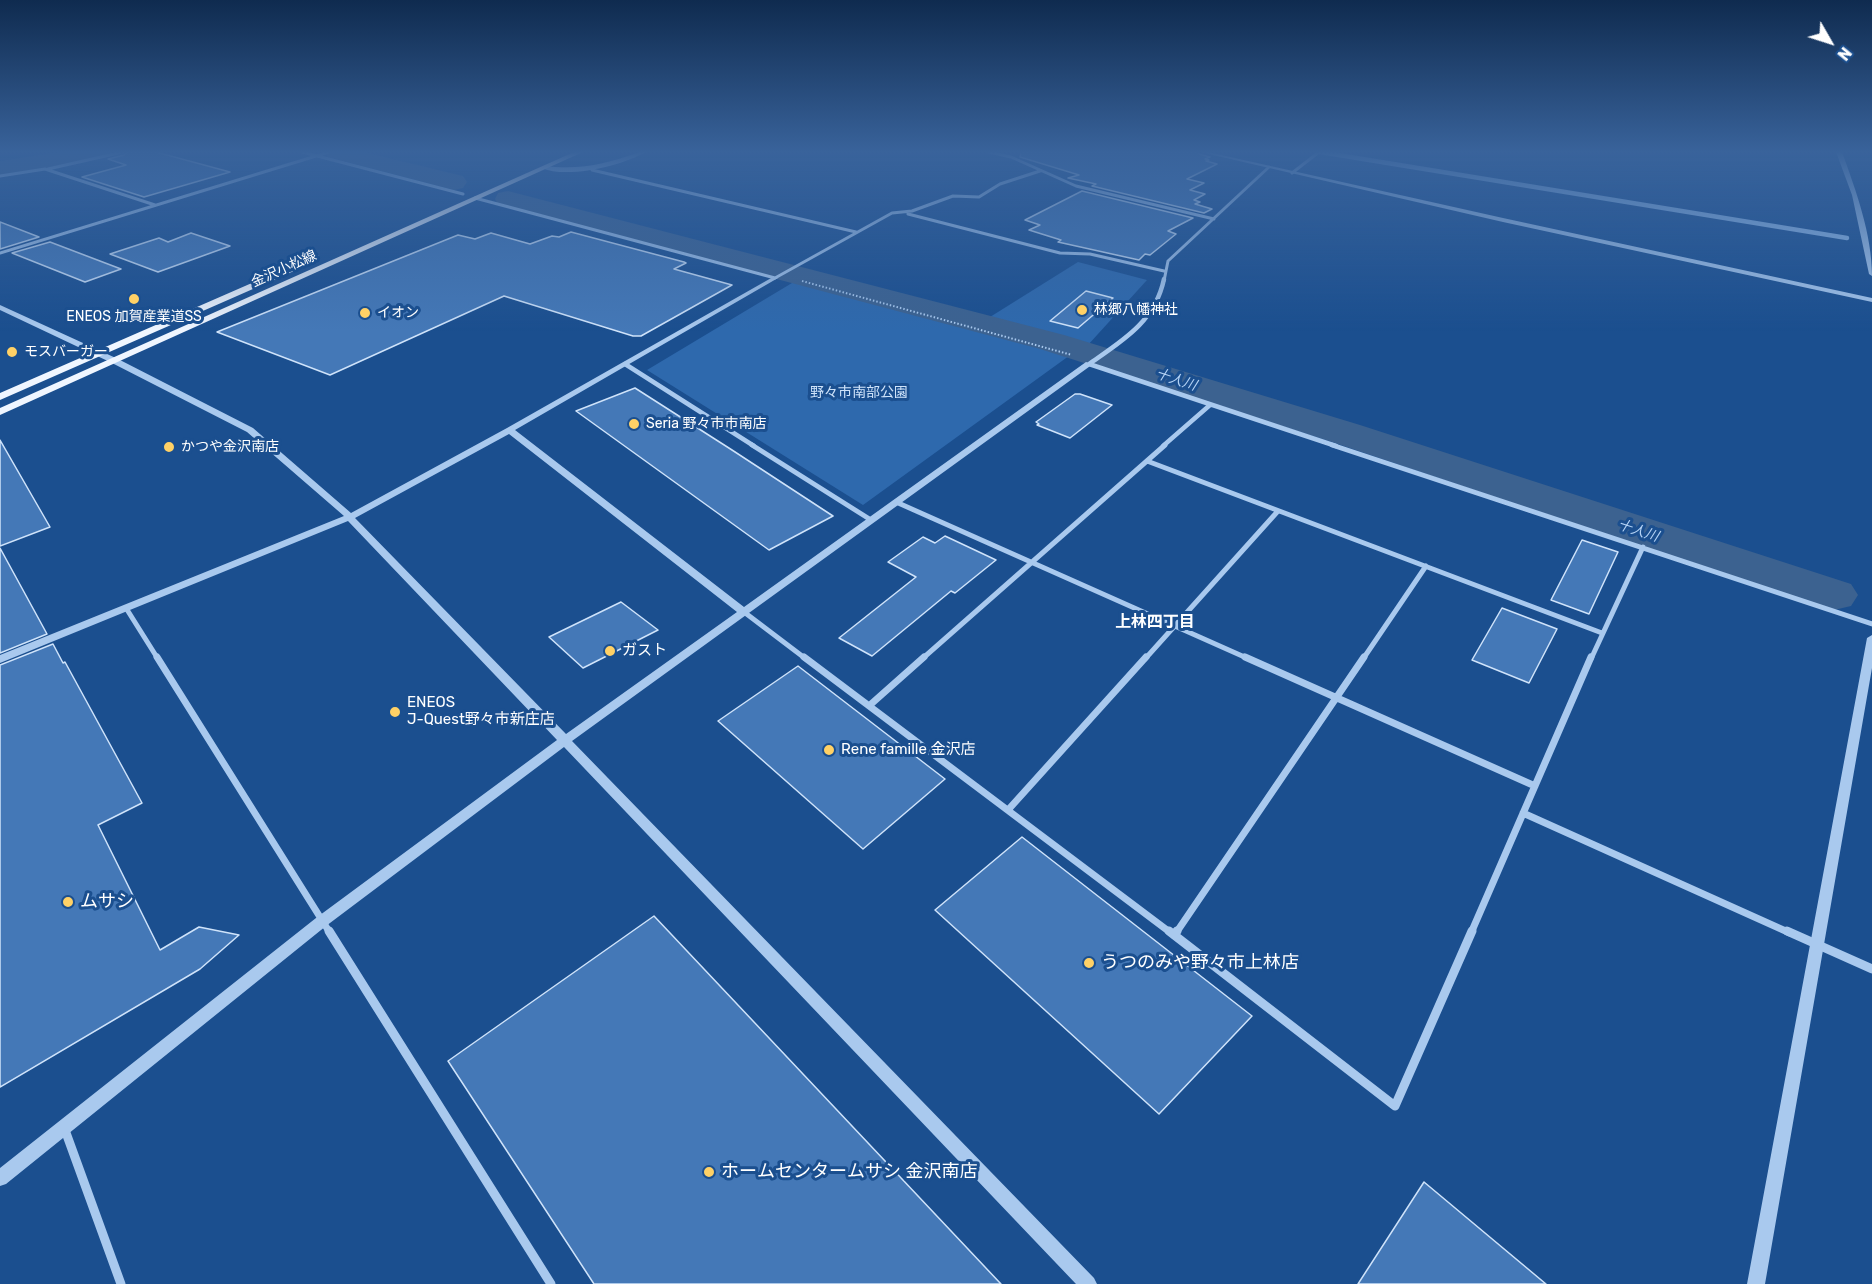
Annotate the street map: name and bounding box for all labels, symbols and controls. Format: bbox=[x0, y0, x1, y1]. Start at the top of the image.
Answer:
north arrow bbox=[1800, 12, 1860, 72]
text: N bbox=[1833, 43, 1855, 64]
street label: 金沢小松線 bbox=[249, 247, 319, 291]
marker: ENEOS 加賀産業道SS bbox=[127, 292, 141, 306]
place label: 林郷八幡神社 bbox=[1094, 302, 1178, 318]
marker: 林郷八幡神社 bbox=[1075, 303, 1089, 317]
place label: イオン bbox=[377, 305, 419, 321]
marker: イオン bbox=[358, 306, 372, 320]
place label: ENEOS 加賀産業道SS bbox=[66, 309, 202, 325]
place label: モスバーガー bbox=[24, 344, 108, 360]
marker: モスバーガー bbox=[5, 345, 19, 359]
water label: 十人川 bbox=[1153, 366, 1199, 394]
park label: 野々市南部公園 bbox=[810, 385, 908, 401]
place label: Seria 野々市市南店 bbox=[646, 416, 766, 432]
marker: Seria 野々市市南店 bbox=[627, 417, 641, 431]
place label: かつや金沢南店 bbox=[181, 439, 279, 455]
marker: かつや金沢南店 bbox=[162, 440, 176, 454]
water label: 十人川 bbox=[1615, 517, 1661, 545]
district label: 上林四丁目 bbox=[1115, 612, 1195, 632]
place label: ガスト bbox=[622, 642, 667, 660]
marker: ガスト bbox=[603, 644, 617, 658]
place label: ENEOS J-Quest野々市新庄店 bbox=[407, 694, 555, 729]
marker: ENEOS J-Quest野々市新庄店 bbox=[388, 705, 402, 719]
place label: Rene famille 金沢店 bbox=[841, 741, 976, 759]
marker: Rene famille 金沢店 bbox=[822, 743, 836, 757]
place label: ムサシ bbox=[80, 891, 134, 913]
marker: ムサシ bbox=[61, 895, 75, 909]
place label: うつのみや野々市上林店 bbox=[1101, 952, 1299, 974]
marker: うつのみや野々市上林店 bbox=[1082, 956, 1096, 970]
place label: ホームセンタームサシ 金沢南店 bbox=[721, 1161, 977, 1183]
marker: ホームセンタームサシ 金沢南店 bbox=[702, 1165, 716, 1179]

